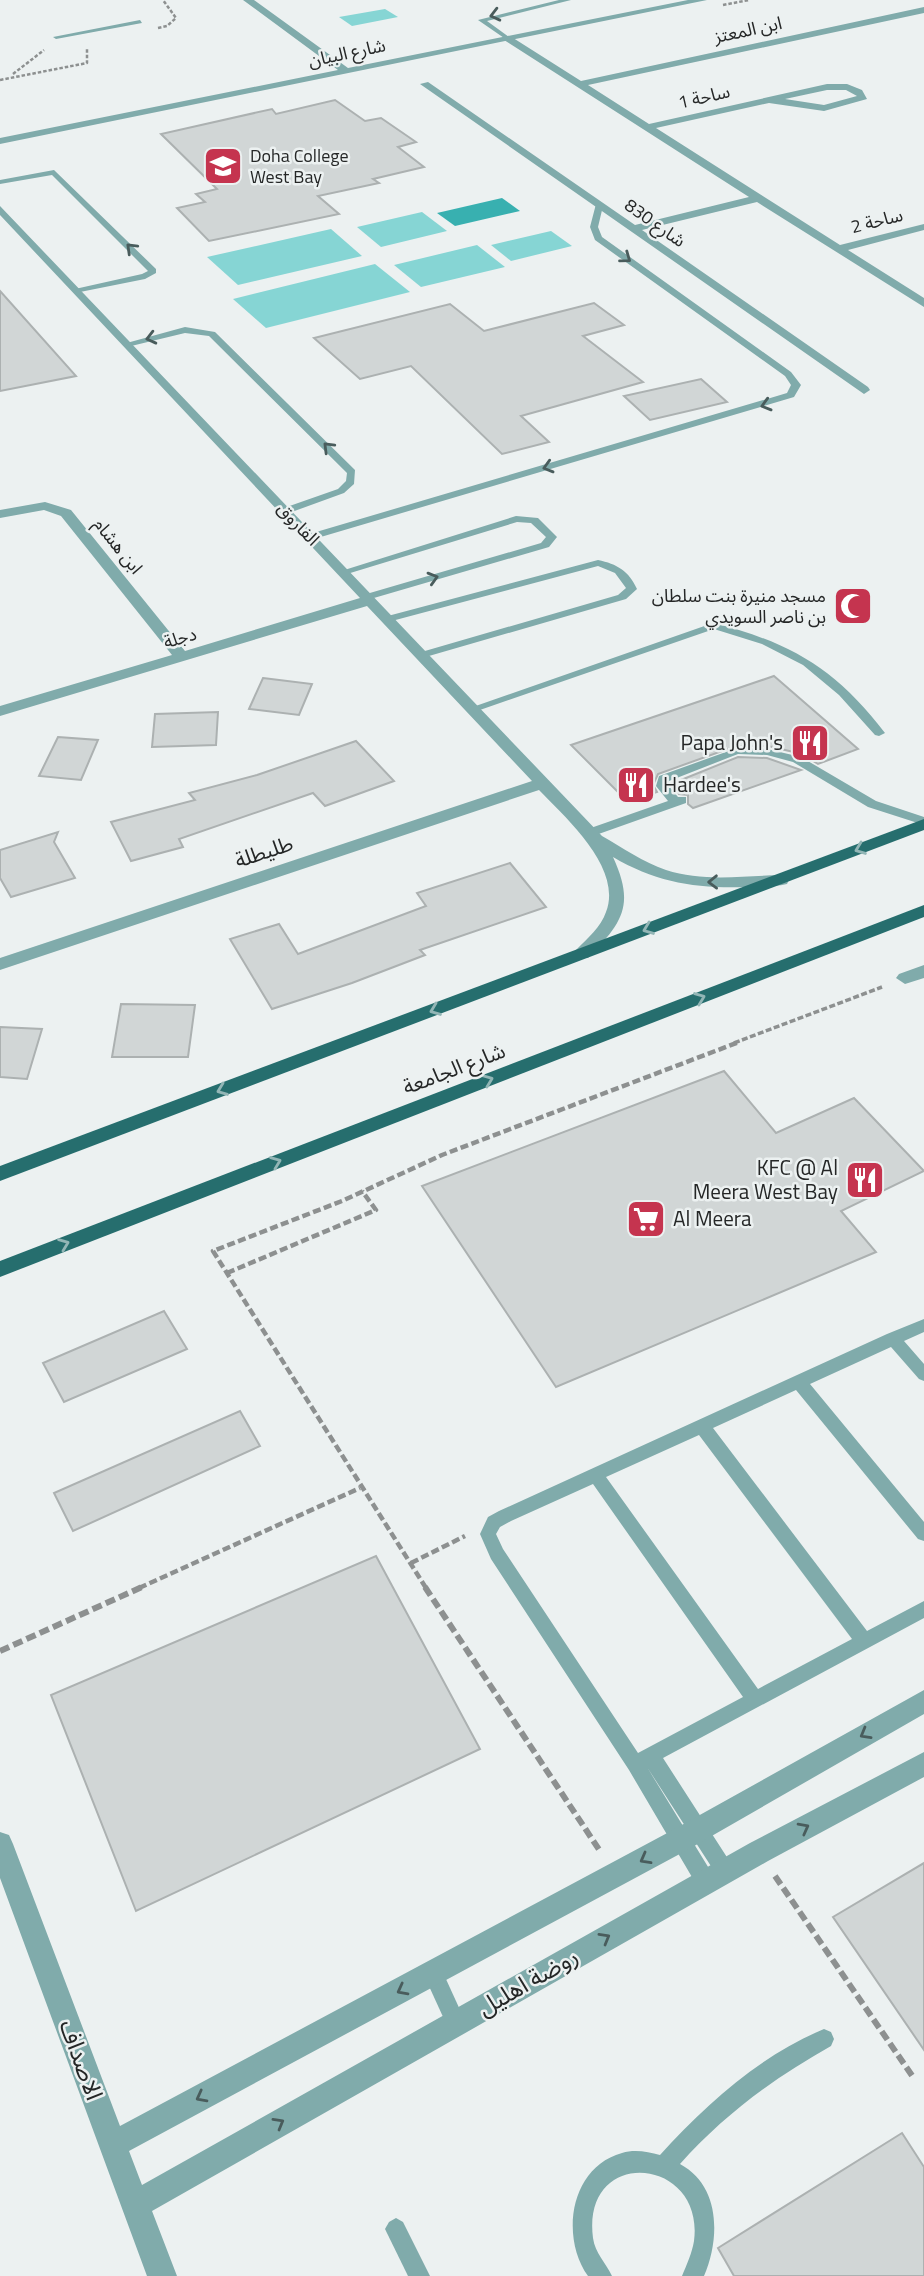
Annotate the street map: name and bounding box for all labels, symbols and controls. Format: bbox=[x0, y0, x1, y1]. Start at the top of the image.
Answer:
one-way arrow bbox=[489, 7, 501, 21]
street label: ابن المعتز bbox=[710, 9, 784, 50]
street label: شارع البيان bbox=[306, 31, 388, 75]
street label: ساحة 1 bbox=[675, 77, 733, 116]
place label: Doha College West Bay bbox=[250, 142, 349, 190]
school or university icon: Doha College West Bay bbox=[202, 145, 244, 187]
street label: شارع 830 bbox=[619, 192, 691, 254]
street label: ساحة 2 bbox=[848, 201, 906, 240]
one-way arrow bbox=[126, 243, 139, 256]
one-way arrow bbox=[618, 250, 631, 262]
one-way arrow bbox=[146, 330, 158, 344]
one-way arrow bbox=[761, 396, 773, 411]
one-way arrow bbox=[324, 443, 337, 456]
one-way arrow bbox=[542, 459, 554, 474]
street label: الفاروق bbox=[271, 496, 326, 552]
street label: ابن هشام bbox=[86, 512, 150, 580]
one-way arrow bbox=[426, 572, 438, 587]
place label: مسجد منيرة بنت سلطان بن ناصر السويدي bbox=[652, 582, 826, 630]
mosque icon: مسجد منيرة بنت سلطان بن ناصر السويدي bbox=[832, 585, 874, 627]
street label: دجلة bbox=[160, 620, 200, 655]
restaurant icon: Papa John's bbox=[789, 722, 831, 764]
place label: Papa John's bbox=[681, 726, 783, 758]
restaurant icon: Hardee's bbox=[615, 764, 657, 806]
place label: Hardee's bbox=[663, 768, 741, 800]
street label: طليطلة bbox=[230, 827, 297, 876]
one-way arrow bbox=[855, 840, 867, 854]
one-way arrow bbox=[707, 874, 718, 889]
one-way arrow bbox=[642, 921, 654, 935]
one-way arrow bbox=[694, 993, 706, 1007]
one-way arrow bbox=[429, 1001, 441, 1015]
street label: شارع الجامعة bbox=[398, 1034, 510, 1102]
one-way arrow bbox=[481, 1075, 493, 1089]
one-way arrow bbox=[216, 1082, 228, 1096]
place label: KFC @ Al Meera West Bay bbox=[693, 1151, 838, 1207]
one-way arrow bbox=[269, 1157, 281, 1171]
restaurant icon: KFC @ Al Meera West Bay bbox=[844, 1159, 886, 1201]
supermarket icon: Al Meera bbox=[625, 1198, 667, 1240]
place label: Al Meera bbox=[673, 1202, 752, 1234]
one-way arrow bbox=[57, 1239, 69, 1253]
one-way arrow bbox=[859, 1726, 872, 1739]
one-way arrow bbox=[797, 1823, 809, 1836]
one-way arrow bbox=[640, 1851, 653, 1864]
one-way arrow bbox=[598, 1933, 611, 1946]
street label: روضة اهليل bbox=[470, 1938, 585, 2025]
one-way arrow bbox=[397, 1982, 409, 1995]
street label: الاصداف bbox=[51, 2014, 113, 2105]
one-way arrow bbox=[196, 2089, 209, 2103]
one-way arrow bbox=[272, 2118, 285, 2131]

